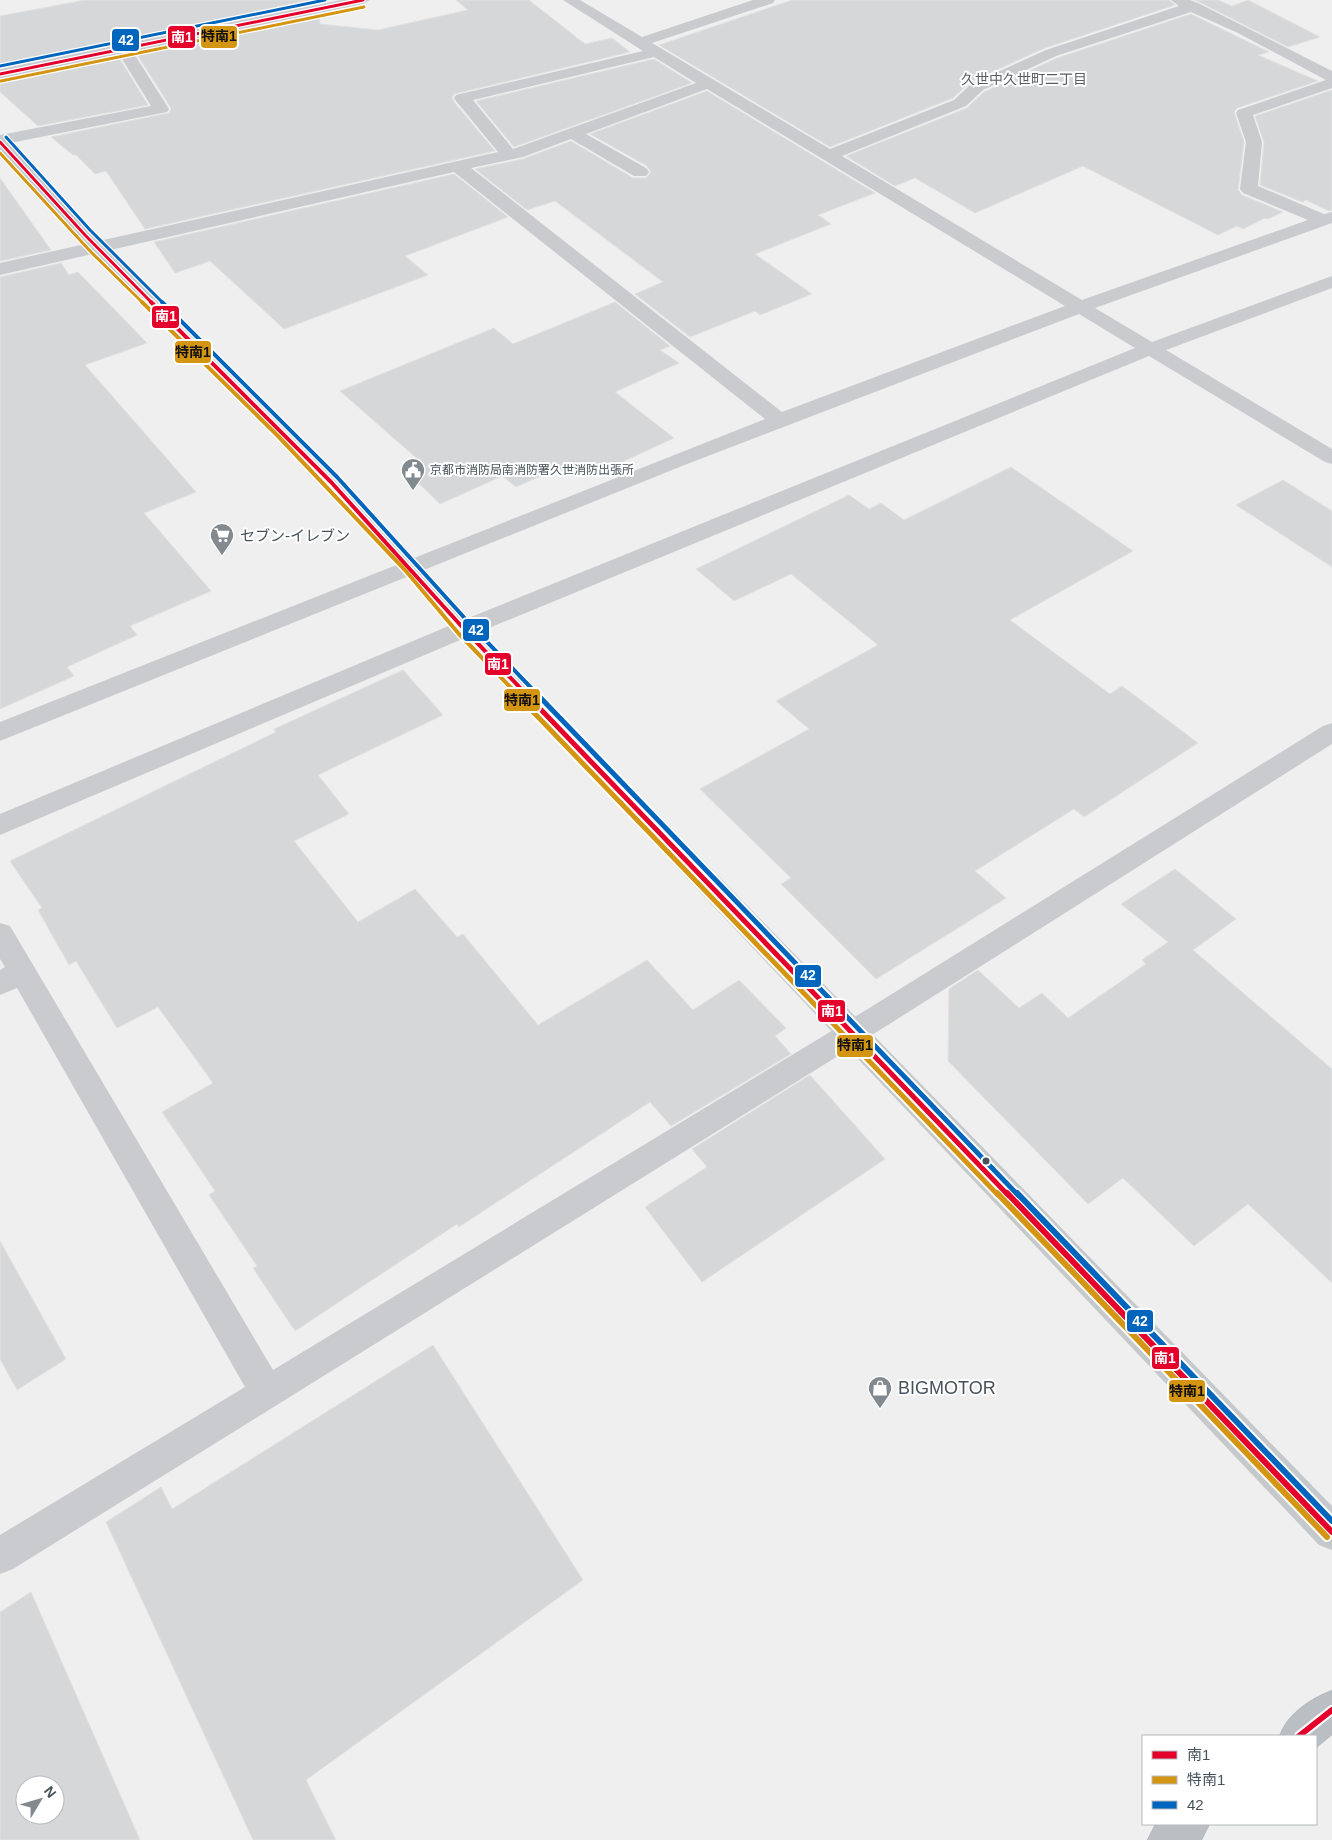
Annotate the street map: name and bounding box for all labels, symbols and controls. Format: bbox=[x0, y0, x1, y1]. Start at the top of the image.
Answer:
line badge: 南1 bbox=[167, 25, 196, 49]
line badge: 特南1 bbox=[200, 25, 238, 49]
line badge: 42 bbox=[111, 28, 140, 52]
text: 特南1 bbox=[201, 28, 237, 44]
text: 南1 bbox=[171, 29, 193, 45]
text: 42 bbox=[118, 32, 134, 48]
district label: 久世中久世町二丁目 bbox=[961, 71, 1087, 87]
line badge: 南1 bbox=[151, 305, 180, 329]
text: 南1 bbox=[155, 308, 177, 324]
line badge: 特南1 bbox=[174, 340, 212, 364]
text: 特南1 bbox=[175, 344, 211, 360]
public building icon: 京都市消防局南消防署久世消防出張所 bbox=[400, 457, 426, 491]
place label: 京都市消防局南消防署久世消防出張所 bbox=[430, 463, 634, 477]
supermarket icon: セブン-イレブン bbox=[209, 522, 235, 556]
place label: セブン-イレブン bbox=[240, 527, 350, 544]
line badge: 42 bbox=[462, 618, 490, 642]
text: 42 bbox=[468, 622, 484, 638]
line badge: 南1 bbox=[484, 652, 512, 676]
text: 南1 bbox=[487, 656, 509, 672]
line badge: 特南1 bbox=[503, 688, 541, 712]
text: 特南1 bbox=[504, 692, 540, 708]
line badge: 42 bbox=[794, 964, 822, 988]
text: 42 bbox=[800, 967, 816, 983]
line badge: 南1 bbox=[817, 999, 846, 1023]
text: 南1 bbox=[821, 1003, 843, 1019]
line badge: 特南1 bbox=[836, 1034, 874, 1058]
text: 特南1 bbox=[837, 1037, 873, 1053]
unlabelled marker bbox=[981, 1156, 991, 1166]
line badge: 42 bbox=[1126, 1309, 1154, 1333]
text: 42 bbox=[1132, 1313, 1148, 1329]
line badge: 南1 bbox=[1151, 1346, 1180, 1370]
text: 南1 bbox=[1154, 1350, 1176, 1366]
shop icon: BIGMOTOR bbox=[867, 1375, 893, 1409]
place label: BIGMOTOR bbox=[898, 1378, 996, 1398]
line badge: 特南1 bbox=[1168, 1379, 1206, 1403]
text: 特南1 bbox=[1169, 1383, 1205, 1399]
legend bbox=[1142, 1735, 1317, 1825]
text: 南1 bbox=[1187, 1746, 1210, 1763]
text: 特南1 bbox=[1187, 1771, 1225, 1788]
north arrow bbox=[15, 1775, 65, 1825]
text: N bbox=[41, 1783, 60, 1801]
text: 42 bbox=[1187, 1796, 1204, 1813]

